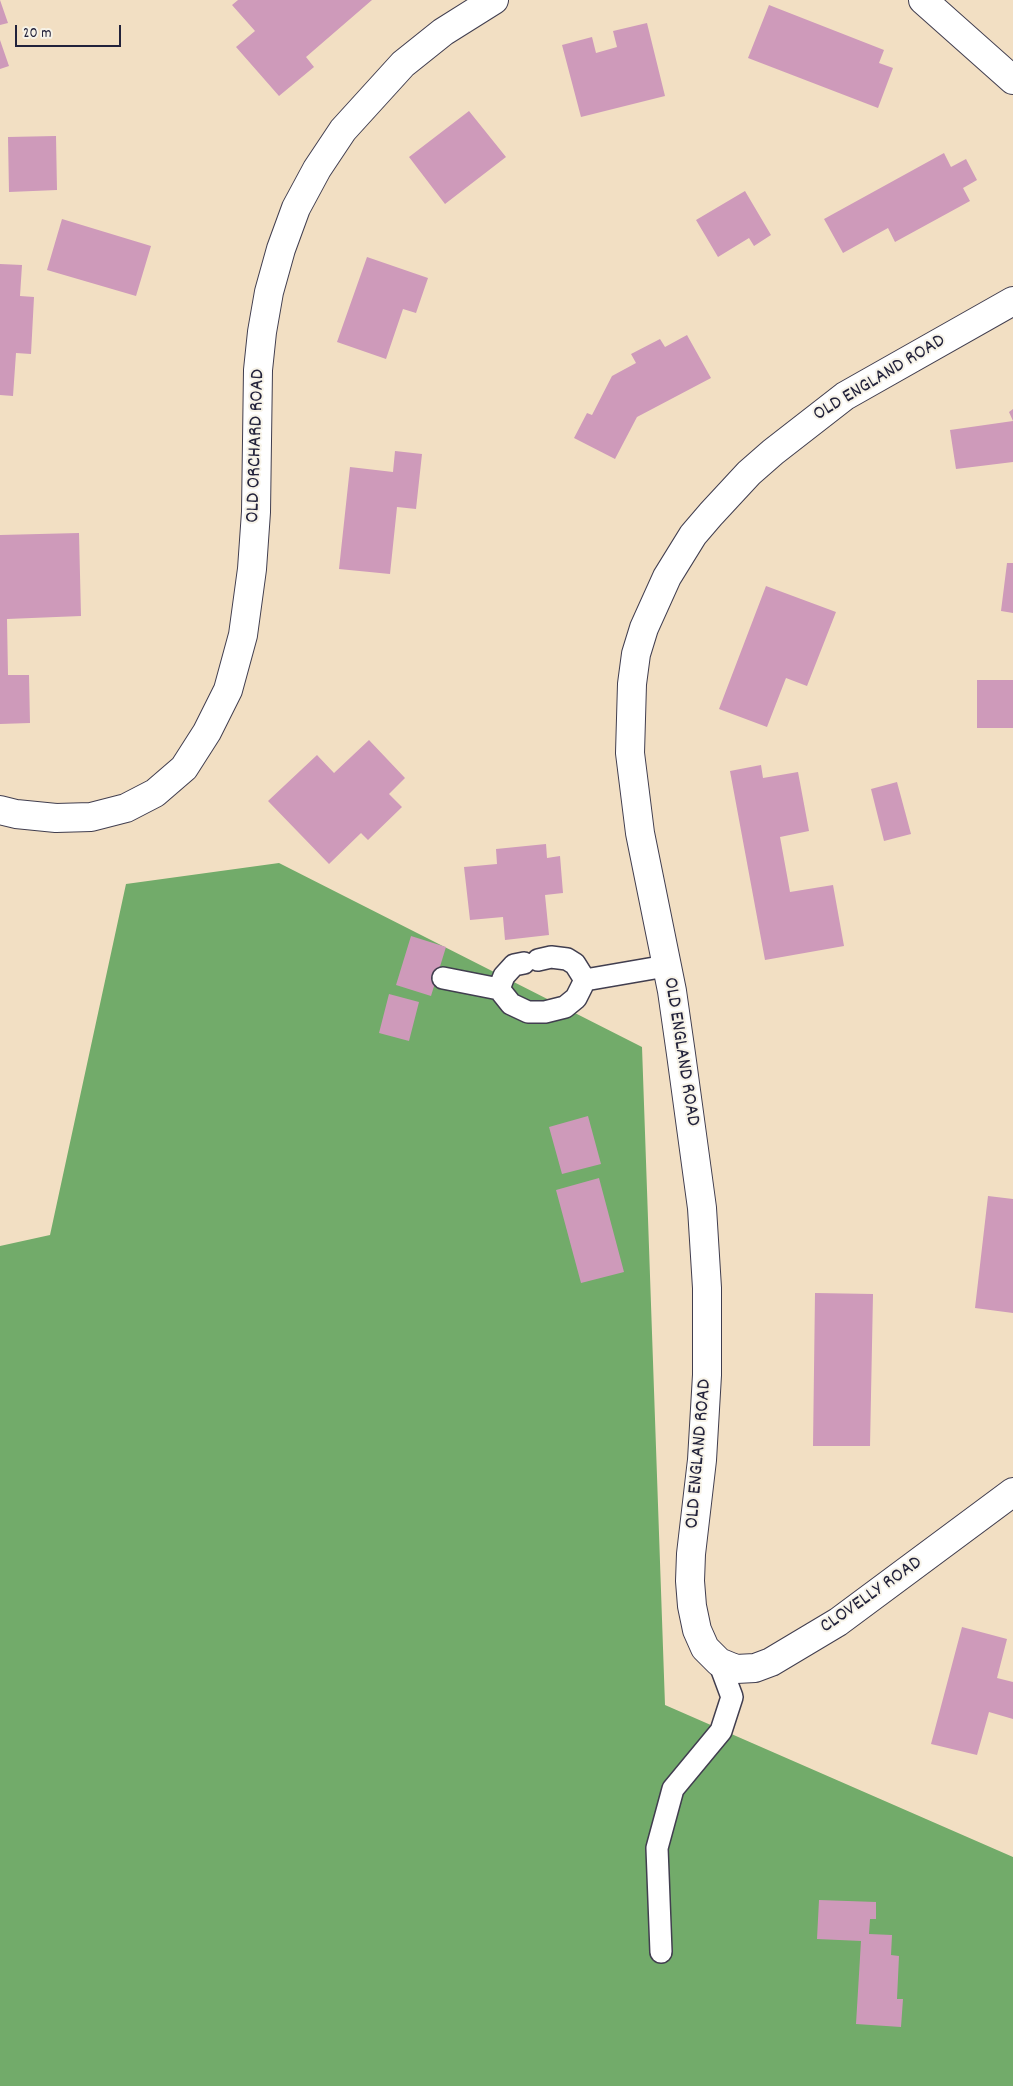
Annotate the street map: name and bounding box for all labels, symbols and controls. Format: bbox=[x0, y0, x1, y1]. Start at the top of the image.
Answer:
scale bar bbox=[18, 15, 124, 47]
text: 20 m bbox=[23, 23, 51, 45]
street label: OLD ENGLAND ROAD bbox=[810, 330, 950, 428]
street label: OLD ORCHARD ROAD bbox=[242, 369, 272, 523]
street label: OLD ENGLAND ROAD bbox=[656, 976, 704, 1128]
street label: OLD ENGLAND ROAD bbox=[682, 1378, 718, 1530]
street label: CLOVELLY ROAD bbox=[816, 1552, 928, 1640]

